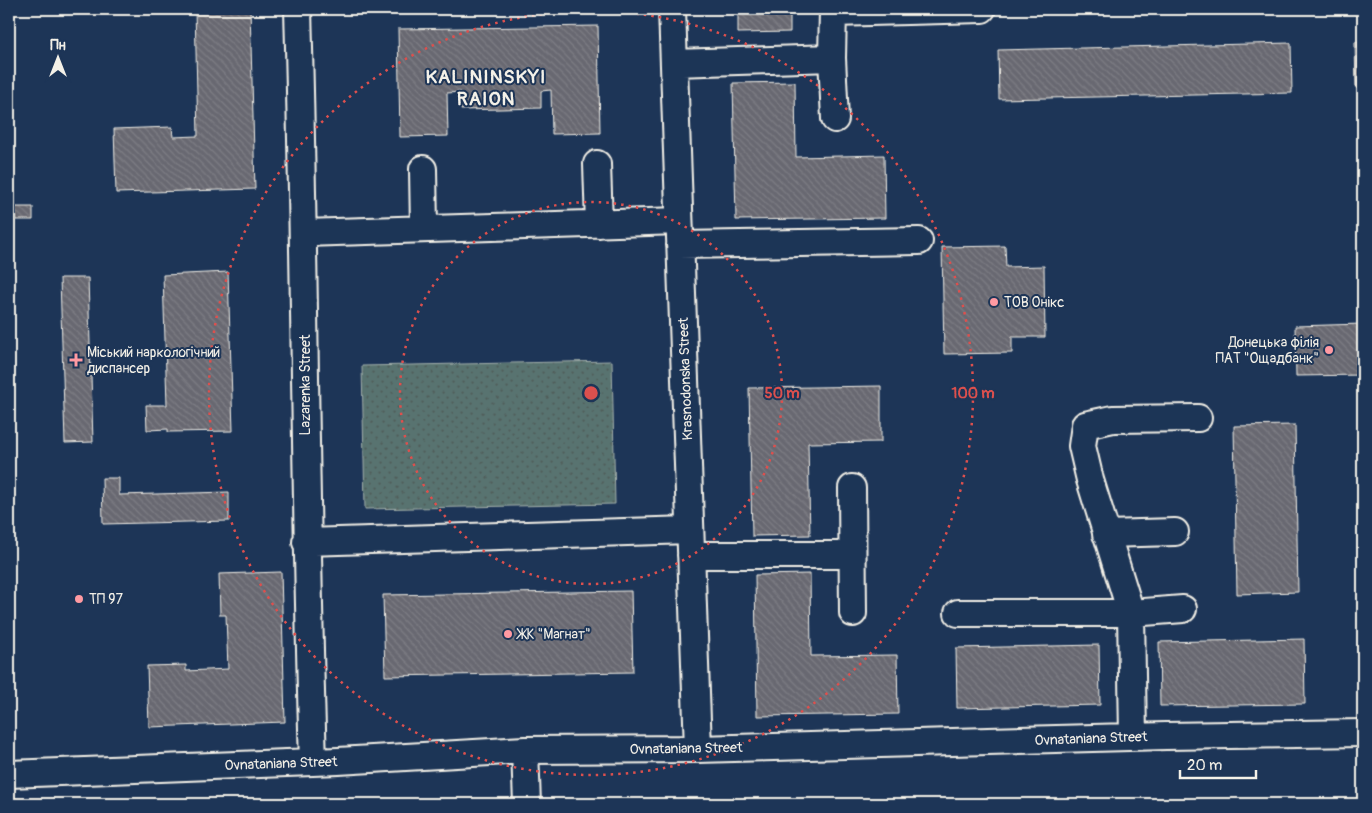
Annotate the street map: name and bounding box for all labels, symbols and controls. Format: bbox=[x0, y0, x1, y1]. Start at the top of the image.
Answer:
north arrow bbox=[32, 32, 82, 82]
text: Пн bbox=[50, 37, 66, 54]
district label: KALININSKYI RAION bbox=[426, 65, 546, 111]
place label: ТОВ Онікс bbox=[1004, 294, 1064, 311]
marker: ТОВ Онікс bbox=[988, 296, 1000, 308]
street label: Krasnodonska Street bbox=[675, 317, 696, 441]
street label: Lazarenka Street bbox=[297, 334, 314, 435]
place label: Донецька філія ПАТ "Ощадбанк" bbox=[1215, 334, 1319, 367]
place label: Міський наркологічний диспансер bbox=[87, 344, 220, 377]
marker: Донецька філія ПАТ "Ощадбанк" bbox=[1323, 344, 1335, 356]
marker: Міський наркологічний диспансер bbox=[69, 353, 83, 367]
centre of rings bbox=[582, 384, 600, 402]
text: 50 m bbox=[765, 384, 799, 403]
text: 100 m bbox=[952, 384, 994, 403]
place label: ТП 97 bbox=[89, 591, 123, 608]
marker: ТП 97 bbox=[73, 593, 85, 605]
place label: ЖК "Магнат" bbox=[516, 626, 591, 643]
marker: ЖК "Магнат" bbox=[502, 628, 514, 640]
street label: Ovnataniana Street bbox=[1034, 728, 1148, 749]
street label: Ovnataniana Street bbox=[629, 739, 743, 758]
scale bar bbox=[1180, 748, 1256, 780]
street label: Ovnataniana Street bbox=[224, 753, 338, 774]
text: 20 m bbox=[1187, 756, 1222, 775]

